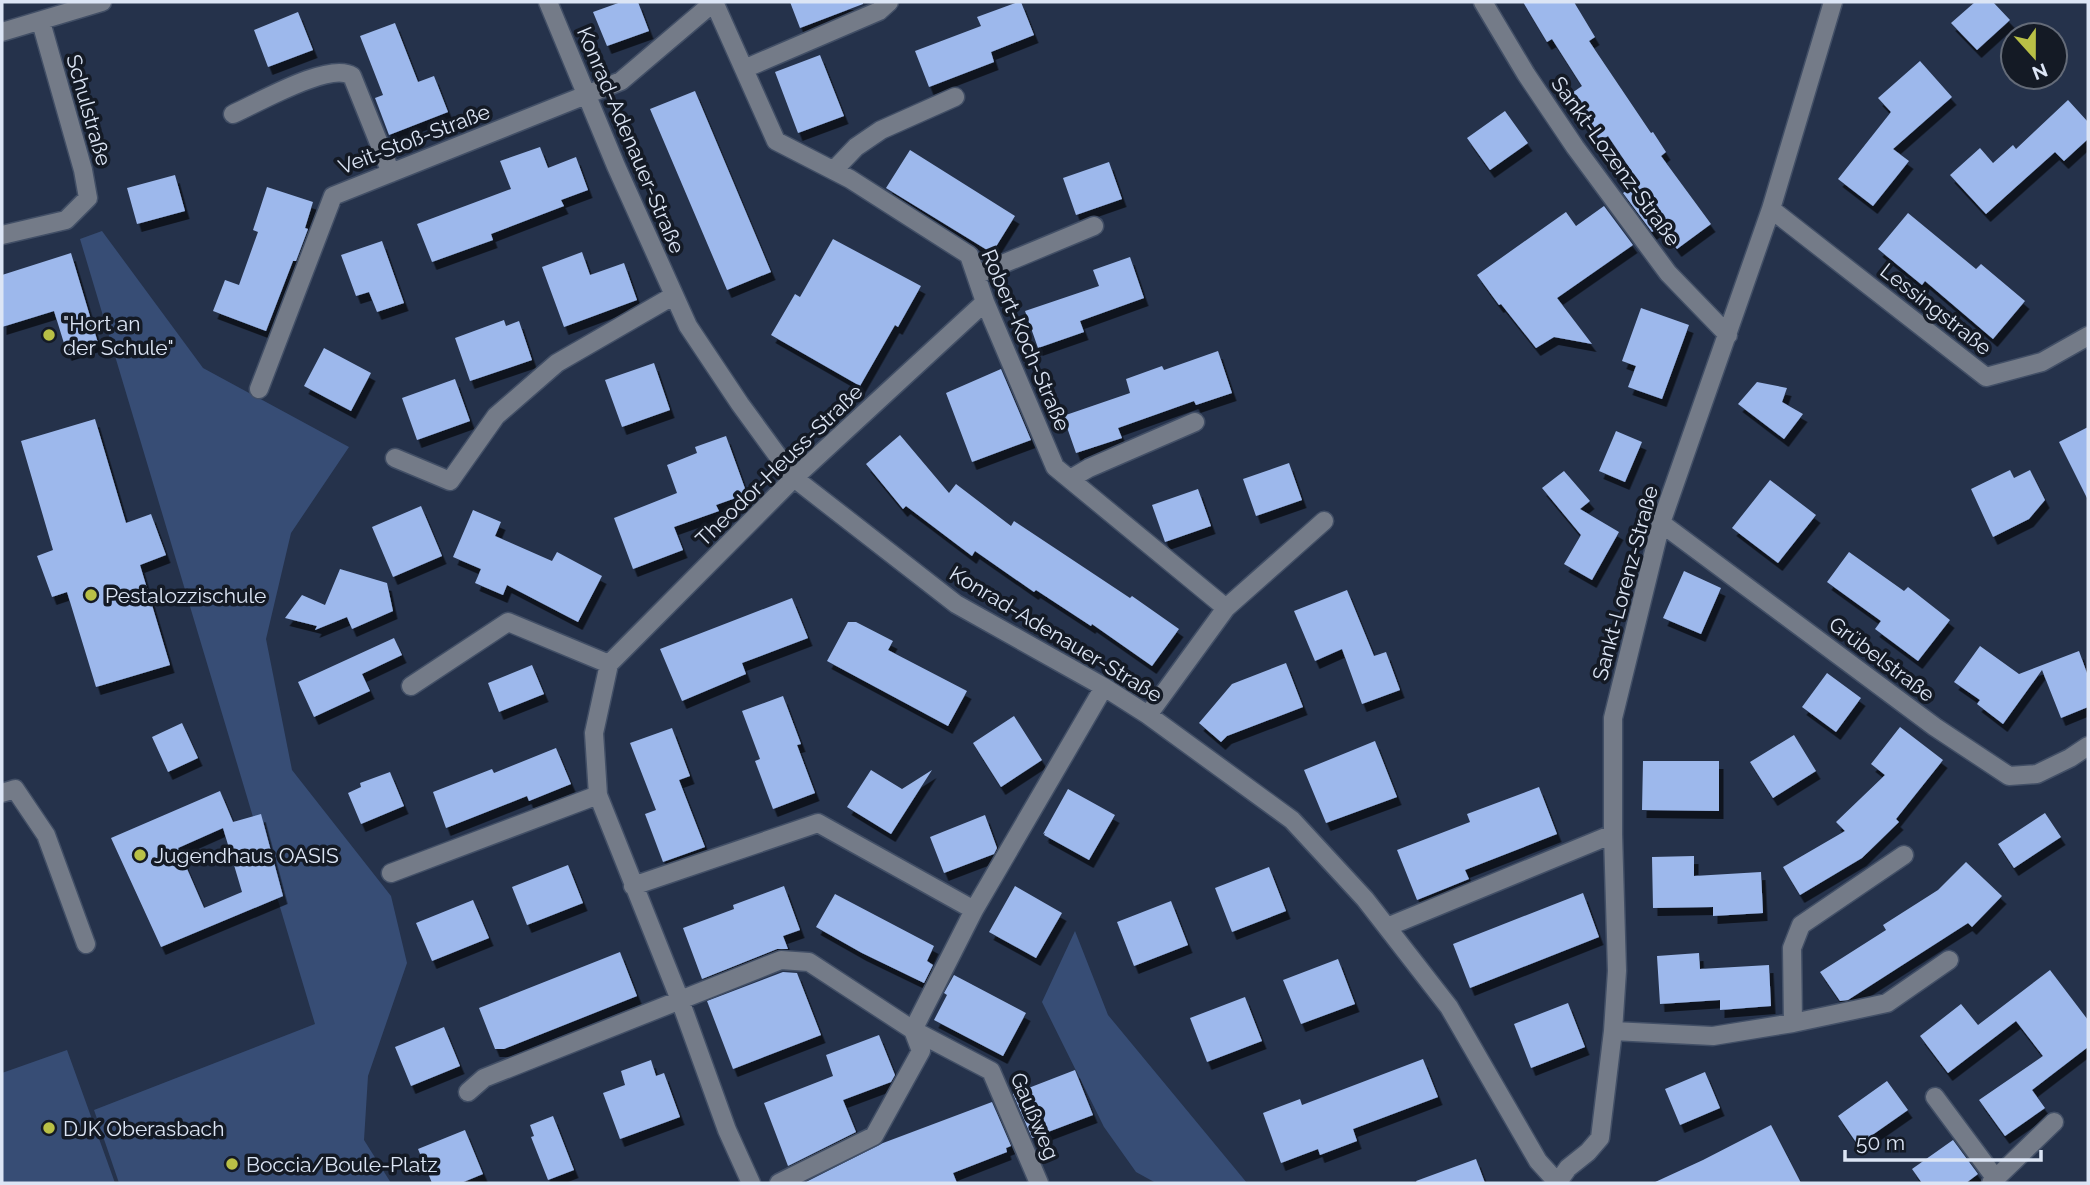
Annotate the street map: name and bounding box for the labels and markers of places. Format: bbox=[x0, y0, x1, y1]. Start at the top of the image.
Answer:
place label: "Hort an der Schule" bbox=[63, 311, 174, 360]
marker: "Hort an der Schule" bbox=[41, 327, 57, 343]
place label: Pestalozzischule bbox=[105, 583, 266, 608]
marker: Pestalozzischule bbox=[83, 587, 99, 603]
place label: Jugendhaus OASIS bbox=[154, 843, 339, 868]
marker: Jugendhaus OASIS bbox=[132, 847, 148, 863]
place label: DJK Oberasbach bbox=[63, 1116, 224, 1141]
marker: DJK Oberasbach bbox=[41, 1120, 57, 1136]
place label: Boccia/Boule-Platz bbox=[246, 1152, 438, 1177]
marker: Boccia/Boule-Platz bbox=[224, 1156, 240, 1172]

